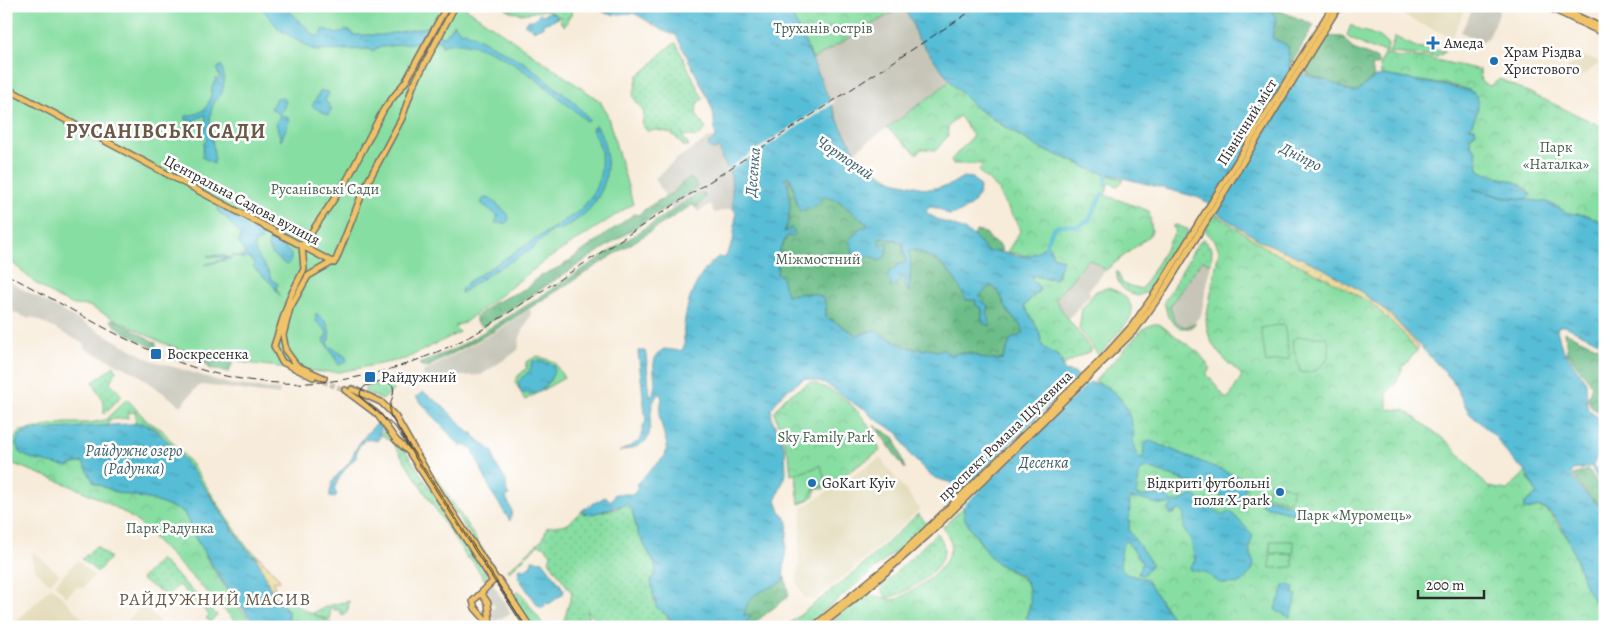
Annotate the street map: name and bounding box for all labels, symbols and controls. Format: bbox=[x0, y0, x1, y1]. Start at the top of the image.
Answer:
park label: Труханів острів bbox=[773, 18, 873, 38]
place label: Амеда bbox=[1443, 33, 1484, 53]
marker: Амеда bbox=[1426, 36, 1440, 50]
place label: Храм Різдва Христового bbox=[1504, 42, 1582, 79]
marker: Храм Різдва Христового bbox=[1488, 55, 1500, 67]
street label: Північний міст bbox=[1212, 75, 1282, 169]
district label: РУСАНІВСЬКІ САДИ bbox=[66, 118, 266, 145]
water label: Чорторий bbox=[812, 131, 878, 185]
water label: Дніпро bbox=[1276, 137, 1326, 177]
park label: Парк «Наталка» bbox=[1523, 137, 1590, 174]
water label: Десенка bbox=[740, 146, 766, 199]
street label: Центральна Садова вулиця bbox=[160, 150, 324, 250]
park label: Русанівські Сади bbox=[271, 179, 380, 199]
park label: Міжмостний bbox=[775, 249, 861, 269]
place label: Воскресенка bbox=[167, 344, 249, 364]
marker: Воскресенка bbox=[149, 347, 163, 361]
street label: проспект Романа Шухевича bbox=[933, 366, 1077, 506]
place label: Райдужний bbox=[381, 367, 457, 387]
marker: Райдужний bbox=[363, 370, 377, 384]
park label: Sky Family Park bbox=[777, 427, 875, 447]
water label: Райдужне озеро (Радунка) bbox=[85, 440, 183, 480]
water label: Десенка bbox=[1018, 452, 1069, 474]
place label: GoKart Kyiv bbox=[822, 473, 896, 493]
place label: Відкриті футбольні поля X-park bbox=[1147, 473, 1271, 510]
marker: GoKart Kyiv bbox=[806, 477, 818, 489]
marker: Відкриті футбольні поля X-park bbox=[1274, 486, 1286, 498]
park label: Парк «Муромець» bbox=[1296, 505, 1412, 525]
park label: Парк Радунка bbox=[126, 518, 214, 538]
scale bar bbox=[1418, 568, 1485, 600]
text: 200 m bbox=[1426, 575, 1465, 595]
district label: РАЙДУЖНИЙ МАСИВ bbox=[119, 587, 311, 611]

